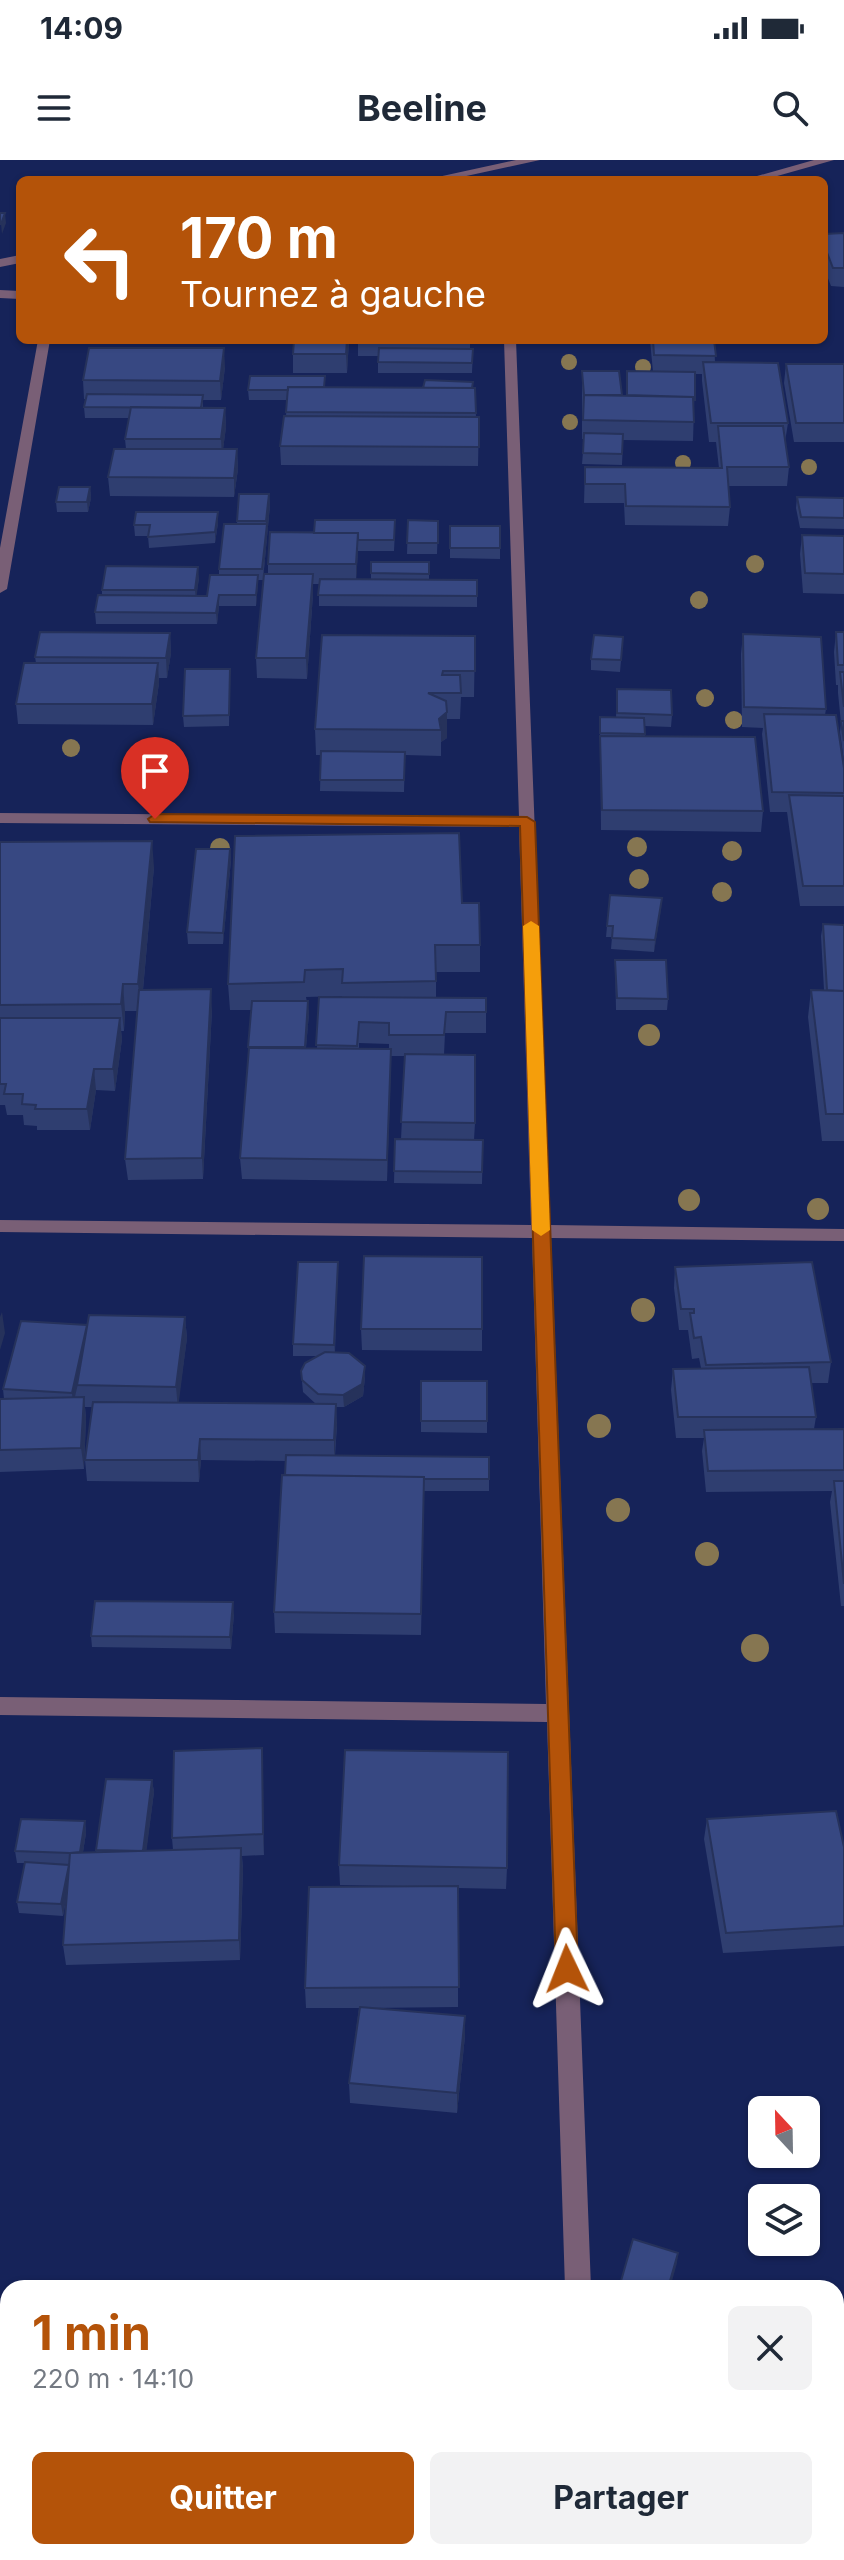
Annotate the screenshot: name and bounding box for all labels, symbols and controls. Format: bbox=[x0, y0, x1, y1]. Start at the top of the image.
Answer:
text: 14:09 bbox=[40, 10, 123, 46]
icon: menu bbox=[32, 86, 76, 130]
text: Beeline bbox=[357, 86, 487, 130]
icon: search bbox=[768, 86, 812, 130]
text: 170 m bbox=[180, 204, 338, 272]
icon: left bbox=[48, 208, 152, 312]
text: Tournez à gauche bbox=[180, 272, 486, 316]
pin bbox=[121, 737, 189, 819]
icon: arrive bbox=[133, 749, 177, 793]
position arrow bbox=[525, 1927, 609, 2011]
north arrow bbox=[748, 2096, 820, 2168]
map controls bbox=[748, 2096, 820, 2256]
button: layers bbox=[748, 2184, 820, 2256]
text: 1 min bbox=[32, 2303, 151, 2362]
button: close bbox=[728, 2306, 812, 2390]
text: 220 m · 14:10 bbox=[32, 2363, 194, 2394]
button: Quitter bbox=[32, 2452, 414, 2544]
button: Partager bbox=[430, 2452, 812, 2544]

